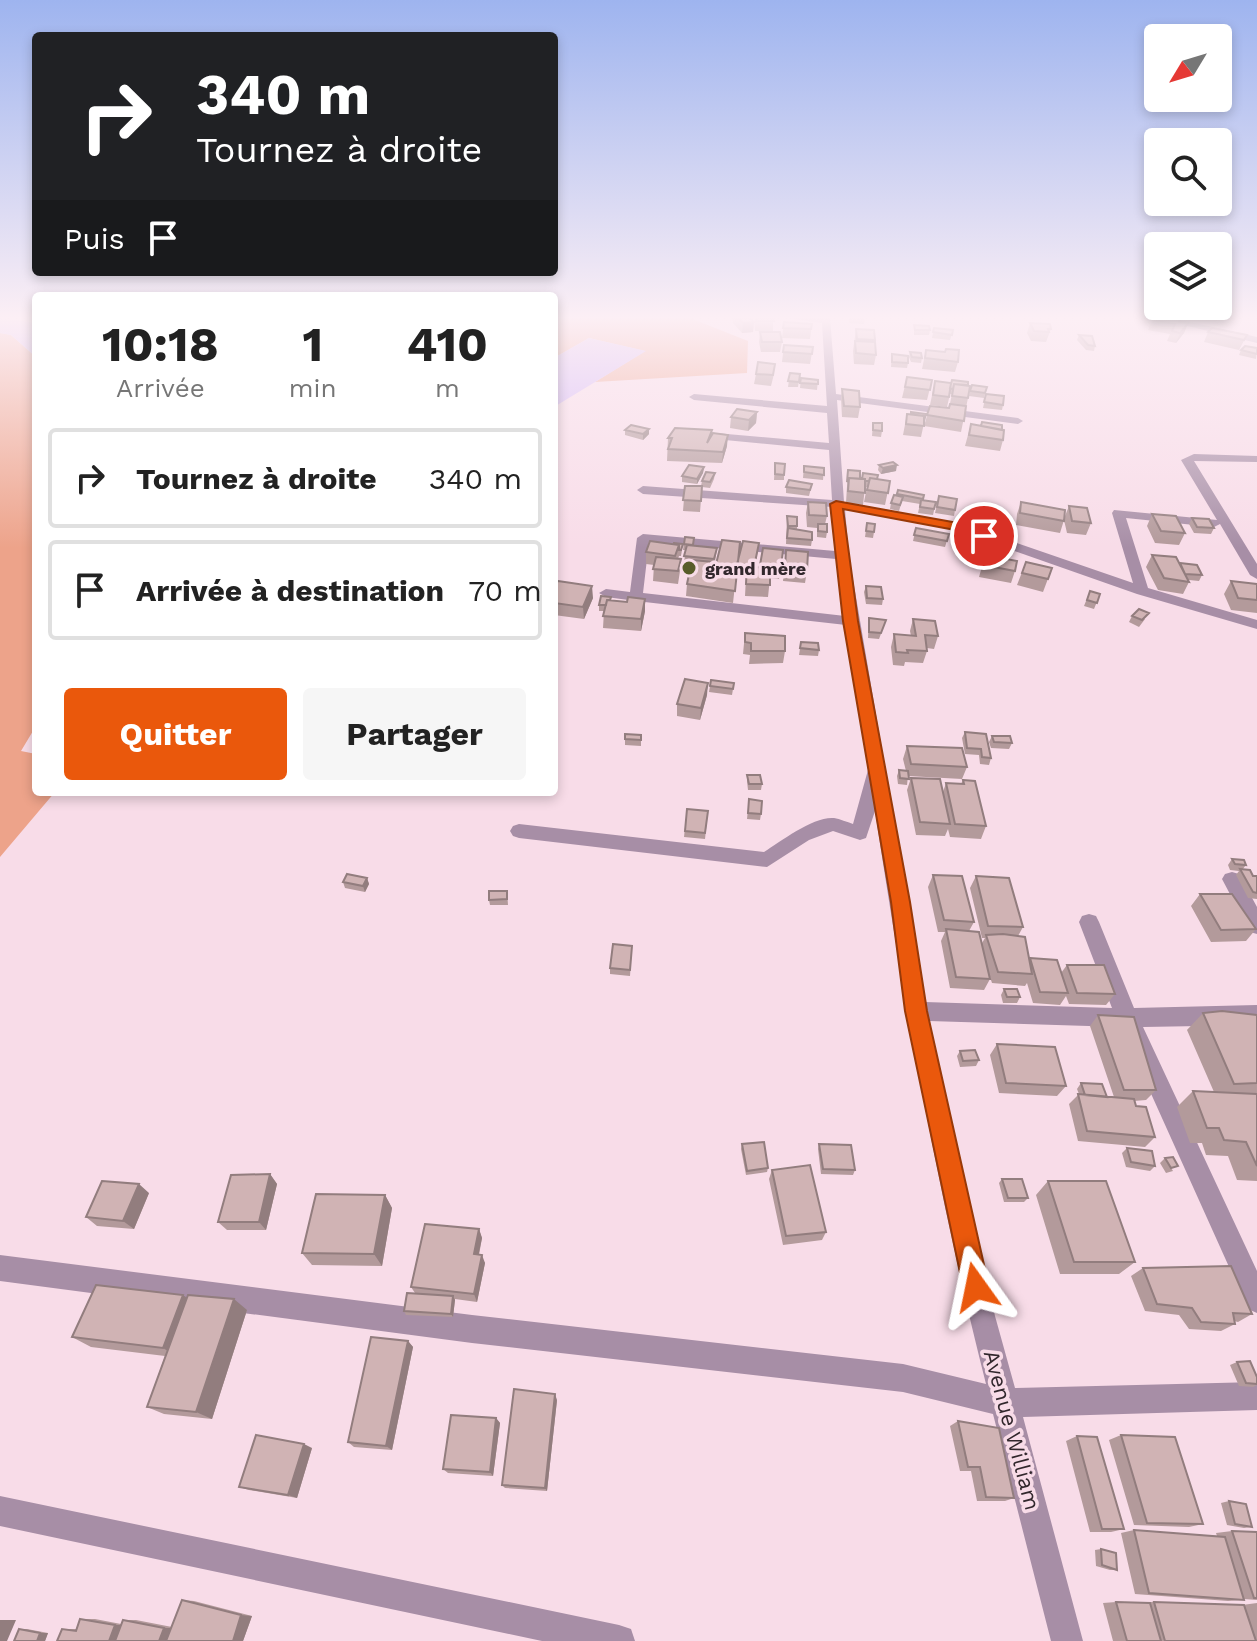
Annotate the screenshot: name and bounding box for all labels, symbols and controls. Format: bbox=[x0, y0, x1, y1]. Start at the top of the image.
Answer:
north arrow bbox=[1144, 24, 1232, 112]
map controls bbox=[1144, 24, 1232, 320]
text: 340 m bbox=[196, 62, 370, 128]
icon: right bbox=[64, 64, 168, 168]
button: search bbox=[1144, 128, 1232, 216]
text: Tournez à droite bbox=[196, 129, 482, 171]
icon: arrive bbox=[141, 216, 185, 260]
text: Puis bbox=[64, 221, 125, 256]
button: layers bbox=[1144, 232, 1232, 320]
text: 10:18 bbox=[102, 316, 219, 373]
text: 1 bbox=[302, 316, 323, 373]
text: 410 bbox=[407, 316, 488, 373]
text: Arrivée bbox=[116, 373, 205, 403]
text: min bbox=[289, 373, 337, 403]
text: m bbox=[435, 373, 460, 403]
icon: right bbox=[68, 456, 112, 500]
text: Tournez à droite bbox=[136, 461, 377, 496]
text: 340 m bbox=[429, 461, 522, 496]
pin bbox=[950, 502, 1018, 570]
icon: arrive bbox=[962, 514, 1006, 558]
place label: grand mère bbox=[705, 558, 806, 579]
marker: grand mère bbox=[680, 559, 698, 577]
icon: arrive bbox=[68, 568, 112, 612]
text: Arrivée à destination bbox=[136, 573, 444, 608]
text: 70 m bbox=[468, 573, 542, 608]
button: Quitter bbox=[64, 688, 287, 780]
button: Partager bbox=[303, 688, 526, 780]
position arrow bbox=[934, 1245, 1018, 1329]
street label: Avenue William bbox=[979, 1347, 1045, 1513]

